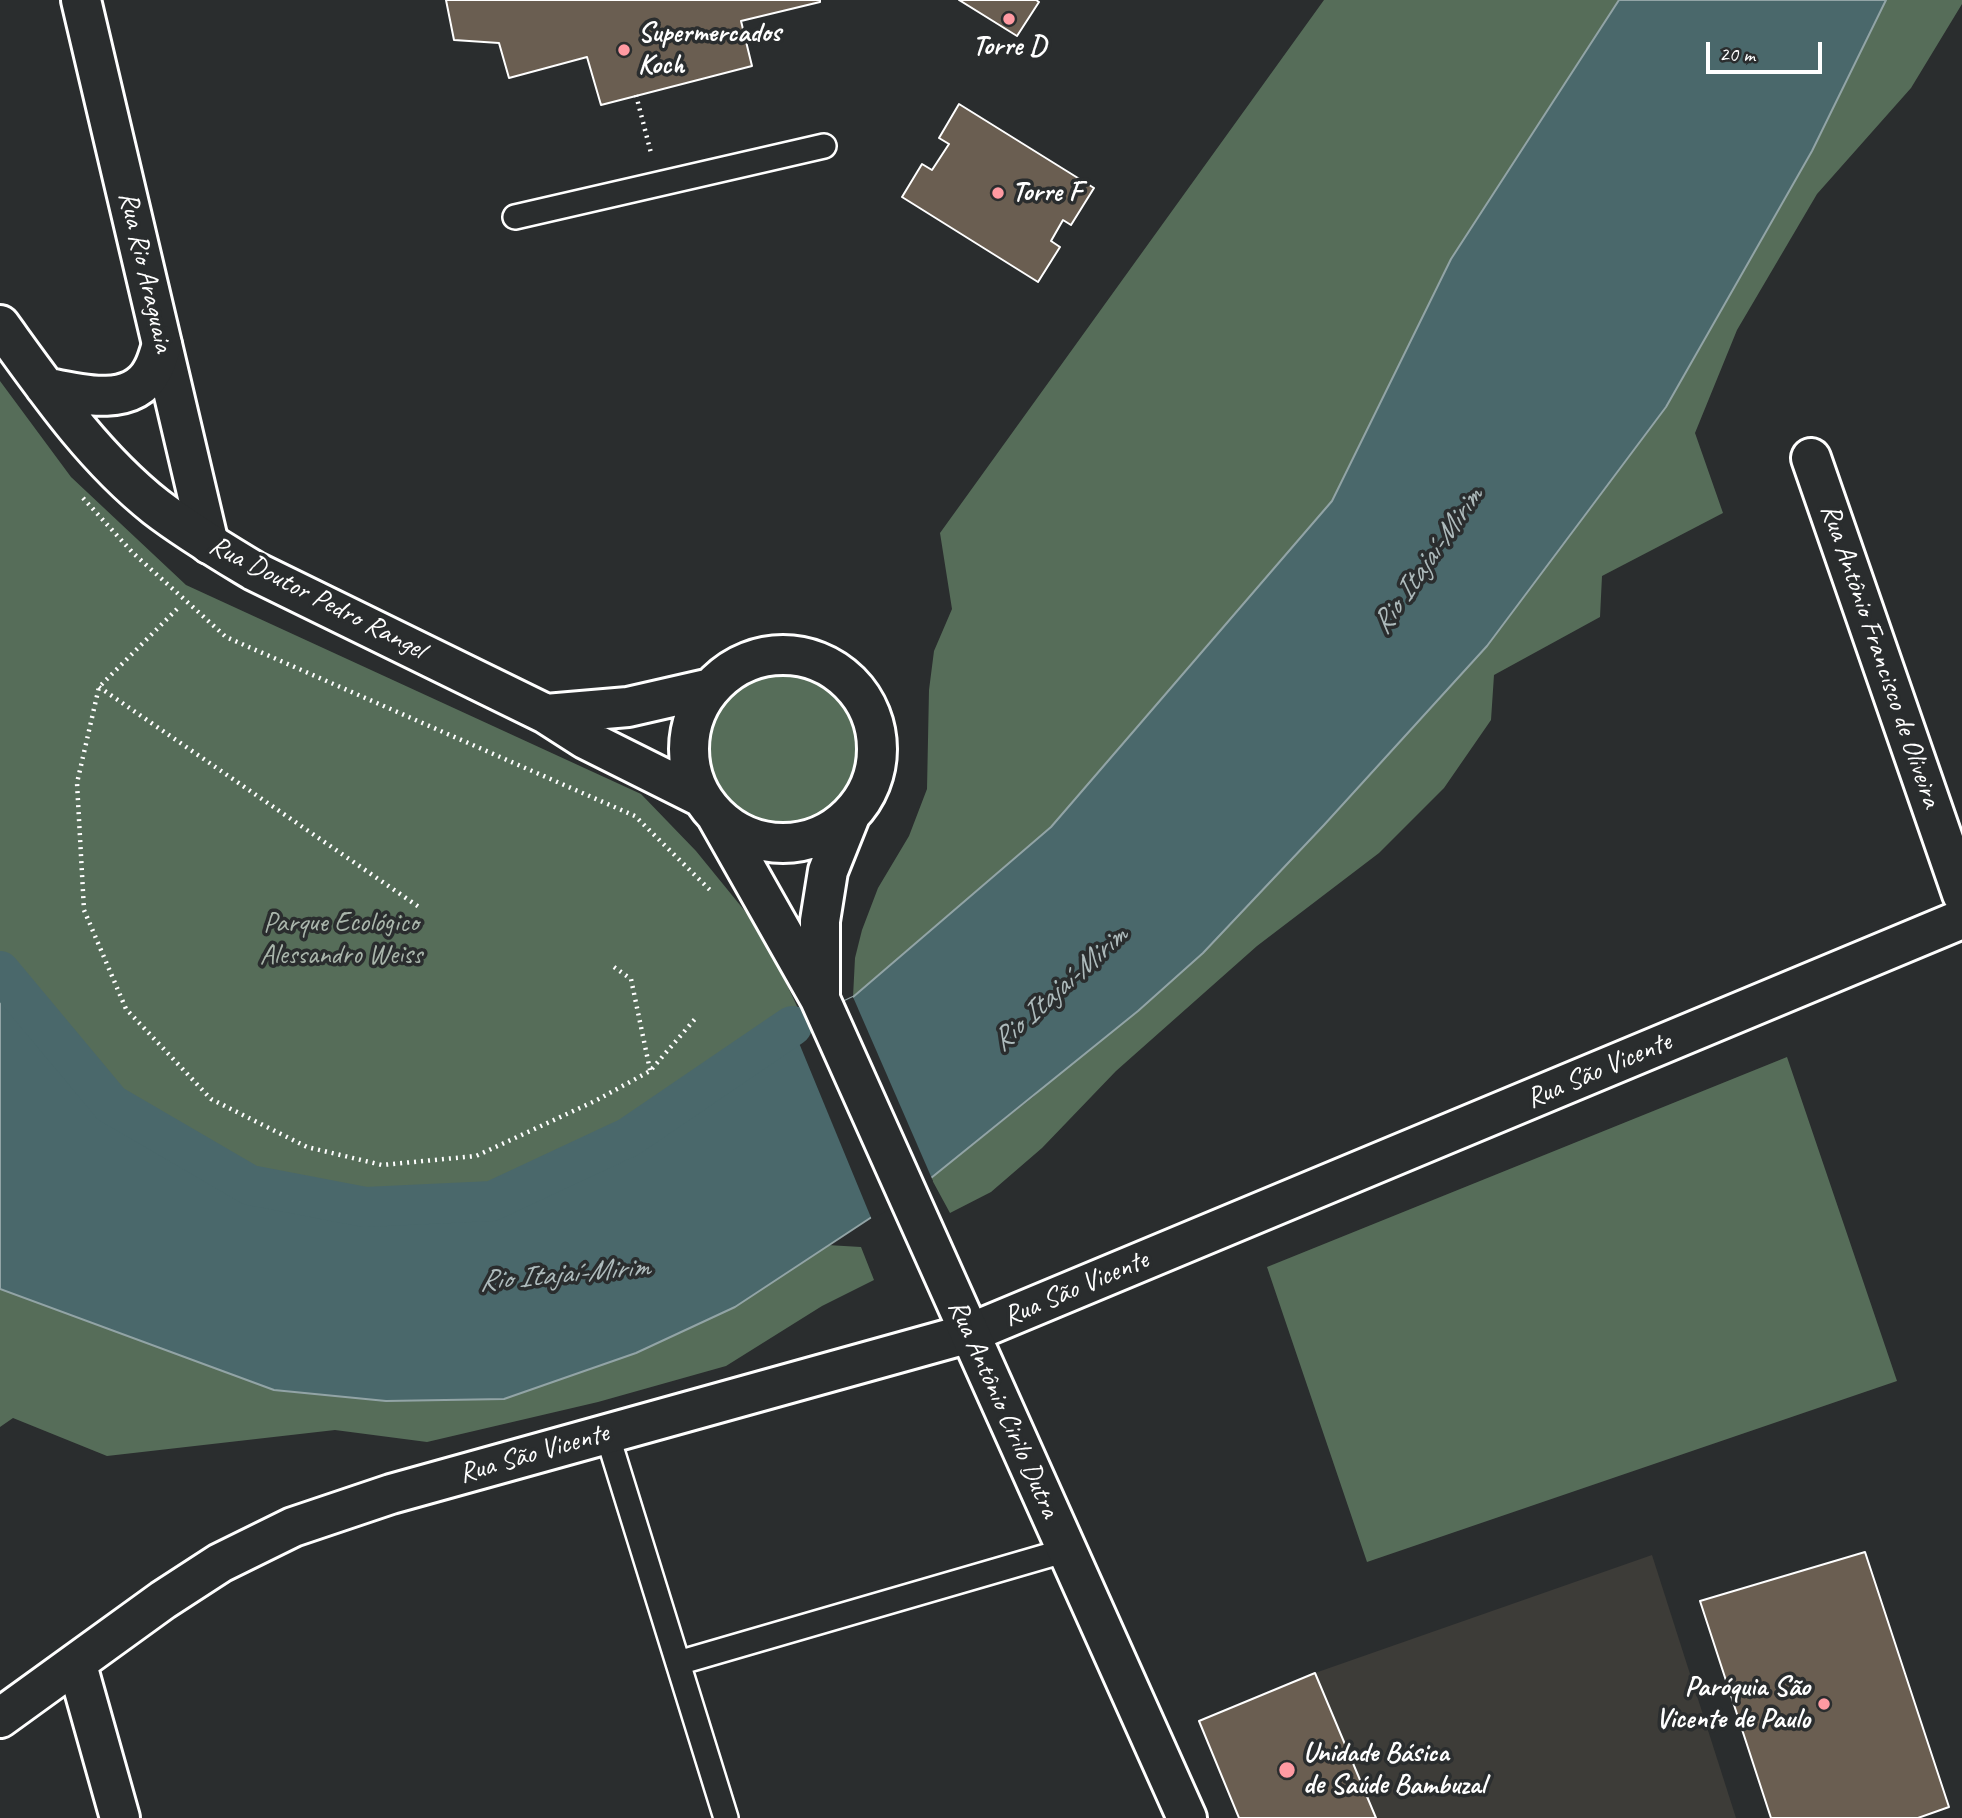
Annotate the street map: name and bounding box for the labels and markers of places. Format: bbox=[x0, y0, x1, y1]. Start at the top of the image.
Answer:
marker: Torre D bbox=[1001, 11, 1017, 27]
place label: Supermercados Koch bbox=[638, 17, 781, 83]
place label: Torre D bbox=[972, 30, 1046, 64]
marker: Supermercados Koch bbox=[616, 42, 632, 58]
place label: Torre F bbox=[1012, 176, 1082, 210]
marker: Torre F bbox=[990, 185, 1006, 201]
place label: Paróquia São Vicente de Paulo bbox=[1656, 1671, 1810, 1737]
marker: Paróquia São Vicente de Paulo bbox=[1816, 1696, 1832, 1712]
place label: Unidade Básica de Saúde Bambuzal bbox=[1303, 1737, 1486, 1803]
marker: Unidade Básica de Saúde Bambuzal bbox=[1277, 1760, 1297, 1780]

